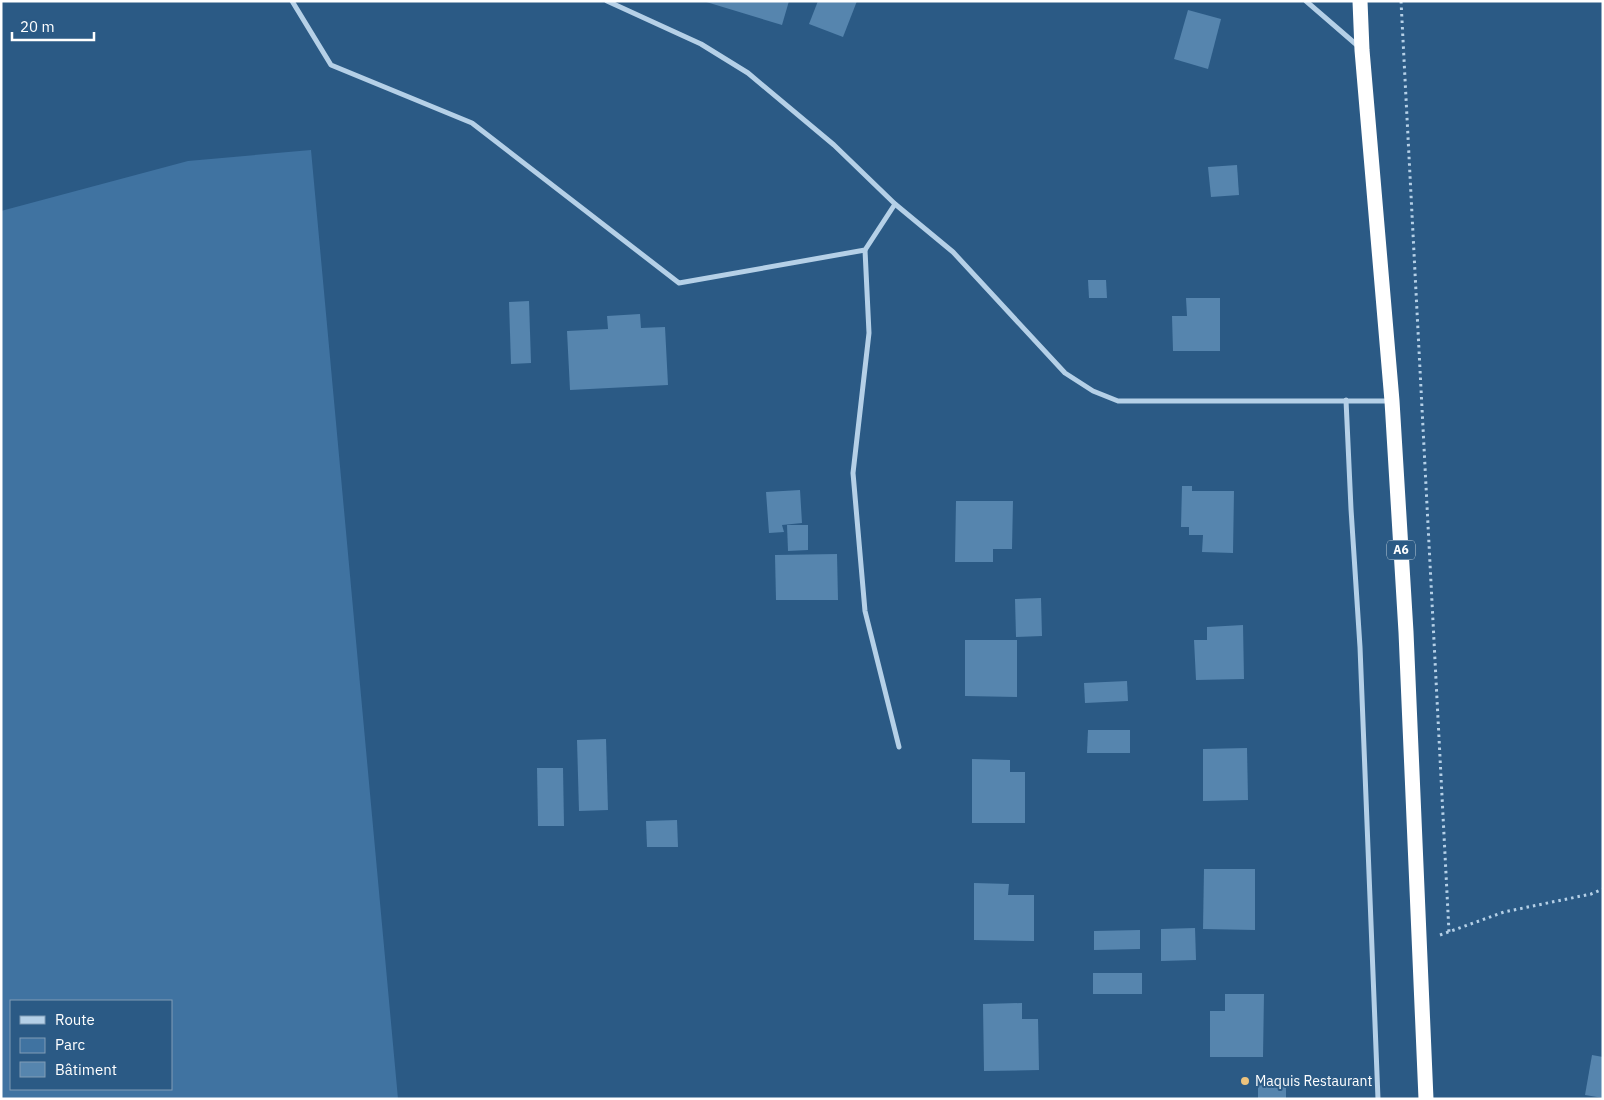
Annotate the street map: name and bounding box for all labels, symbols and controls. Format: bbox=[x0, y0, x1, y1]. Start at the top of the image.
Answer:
scale bar bbox=[12, 10, 95, 42]
text: 20 m bbox=[20, 17, 55, 36]
road number: A6 bbox=[1387, 540, 1415, 560]
legend bbox=[10, 1000, 172, 1090]
text: Route bbox=[55, 1010, 95, 1029]
text: Parc bbox=[55, 1035, 85, 1054]
text: Bâtiment bbox=[55, 1060, 117, 1079]
place label: Maquis Restaurant bbox=[1255, 1072, 1373, 1090]
marker: Maquis Restaurant bbox=[1239, 1075, 1251, 1087]

